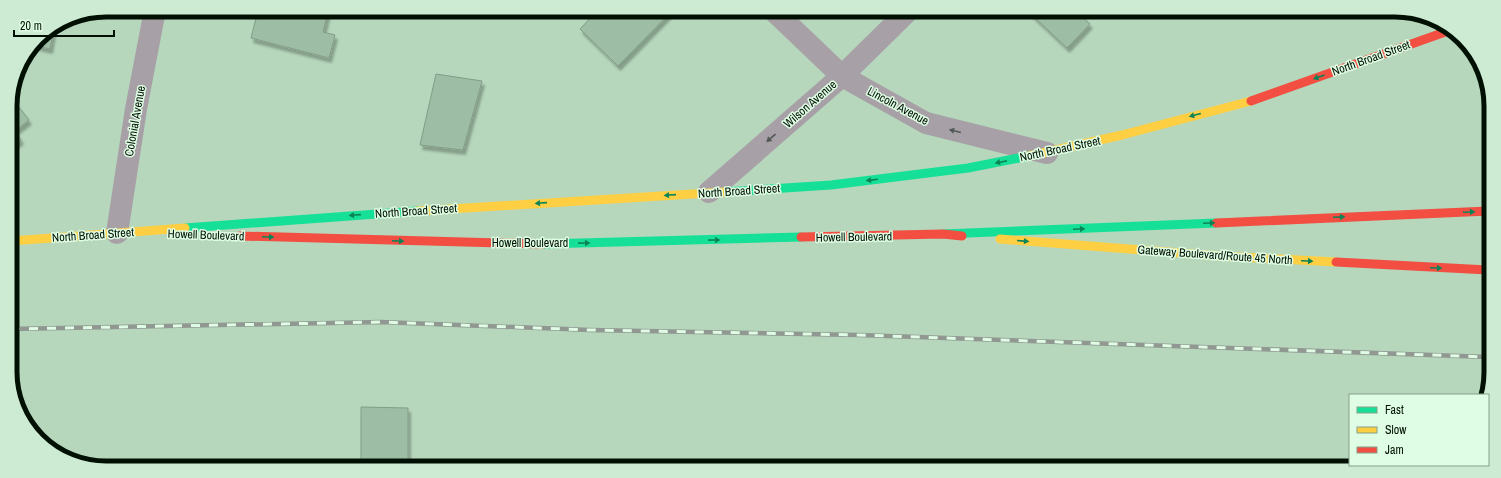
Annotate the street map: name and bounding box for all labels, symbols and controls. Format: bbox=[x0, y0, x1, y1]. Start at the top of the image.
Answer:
scale bar bbox=[14, 12, 114, 38]
text: 20 m bbox=[20, 18, 42, 34]
street label: North Broad Street bbox=[1330, 36, 1413, 80]
one-way arrow bbox=[1313, 74, 1325, 80]
street label: Wilson Avenue bbox=[780, 76, 840, 132]
street label: Lincoln Avenue bbox=[865, 83, 931, 129]
street label: Colonial Avenue bbox=[121, 84, 149, 158]
one-way arrow bbox=[1189, 113, 1201, 119]
one-way arrow bbox=[948, 127, 961, 133]
street label: North Broad Street bbox=[1018, 133, 1102, 165]
one-way arrow bbox=[766, 134, 776, 143]
one-way arrow bbox=[995, 159, 1007, 165]
one-way arrow bbox=[866, 176, 878, 183]
street label: North Broad Street bbox=[698, 180, 781, 202]
one-way arrow bbox=[663, 192, 676, 198]
street label: North Broad Street bbox=[375, 200, 458, 222]
one-way arrow bbox=[535, 200, 547, 207]
one-way arrow bbox=[1463, 209, 1476, 215]
one-way arrow bbox=[349, 212, 361, 219]
one-way arrow bbox=[1333, 214, 1345, 221]
one-way arrow bbox=[1203, 220, 1216, 226]
street label: North Broad Street bbox=[52, 224, 135, 246]
one-way arrow bbox=[1073, 225, 1085, 232]
street label: Howell Boulevard bbox=[167, 226, 245, 244]
street label: Howell Boulevard bbox=[816, 228, 892, 246]
one-way arrow bbox=[262, 234, 275, 240]
street label: Howell Boulevard bbox=[492, 235, 568, 251]
one-way arrow bbox=[392, 237, 404, 244]
one-way arrow bbox=[708, 237, 721, 243]
one-way arrow bbox=[1017, 237, 1029, 244]
one-way arrow bbox=[578, 240, 591, 246]
street label: Gateway Boulevard/Route 45 North bbox=[1137, 242, 1293, 268]
one-way arrow bbox=[1301, 258, 1314, 264]
one-way arrow bbox=[1430, 264, 1442, 271]
legend bbox=[1349, 394, 1489, 466]
text: Fast bbox=[1385, 402, 1404, 418]
text: Slow bbox=[1385, 422, 1407, 438]
text: Jam bbox=[1385, 442, 1404, 458]

